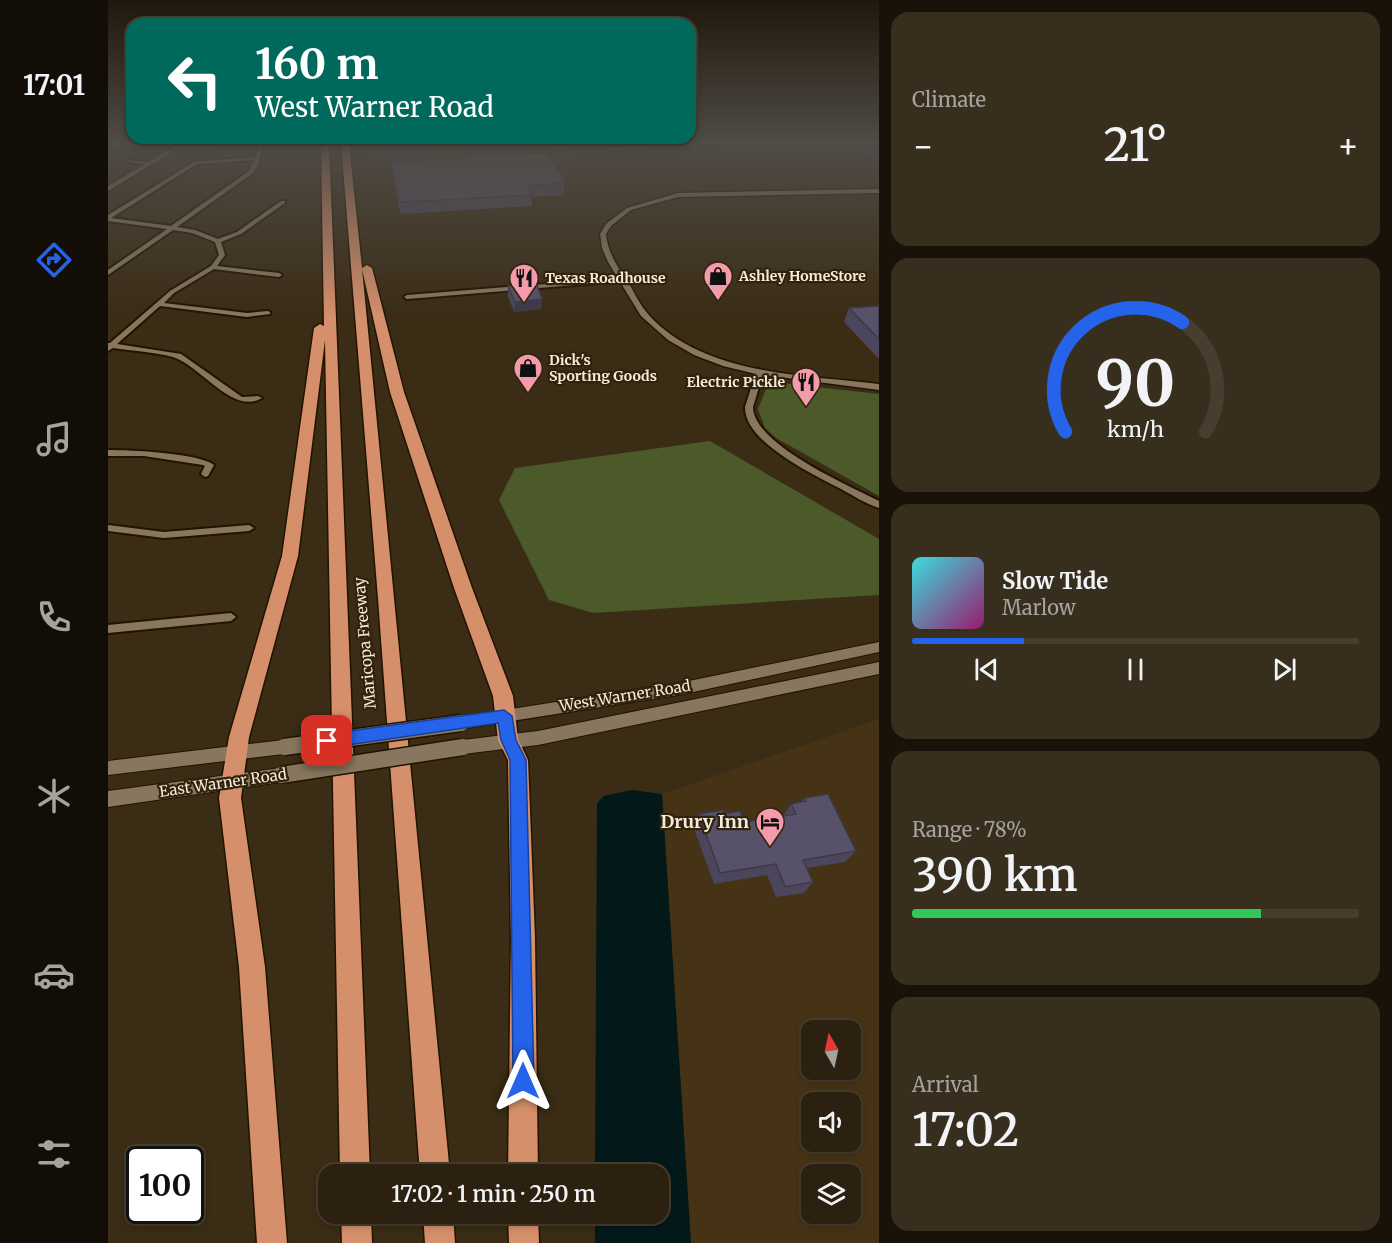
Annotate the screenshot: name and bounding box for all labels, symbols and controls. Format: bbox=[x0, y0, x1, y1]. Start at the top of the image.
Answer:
text: 160 m bbox=[255, 38, 379, 90]
icon: left bbox=[156, 42, 234, 120]
text: 17:01 bbox=[23, 68, 85, 102]
text: Climate bbox=[912, 87, 986, 112]
text: West Warner Road bbox=[255, 90, 494, 124]
text: 21° bbox=[1104, 117, 1167, 173]
text: − bbox=[912, 126, 934, 167]
text: + bbox=[1337, 126, 1359, 167]
icon: directions bbox=[33, 239, 75, 281]
shop icon: Ashley HomeStore bbox=[702, 260, 734, 302]
restaurant icon: Texas Roadhouse bbox=[508, 262, 540, 304]
place label: Ashley HomeStore bbox=[738, 267, 866, 285]
place label: Texas Roadhouse bbox=[545, 269, 666, 287]
text: 90 bbox=[1096, 345, 1175, 423]
place label: Dick's Sporting Goods bbox=[549, 351, 657, 385]
shop icon: Dick's Sporting Goods bbox=[512, 352, 544, 394]
restaurant icon: Electric Pickle bbox=[790, 366, 822, 408]
place label: Electric Pickle bbox=[687, 373, 785, 391]
text: km/h bbox=[1107, 417, 1164, 444]
icon: music bbox=[33, 418, 75, 460]
text: Slow Tide bbox=[1002, 567, 1108, 595]
street label: Maricopa Freeway bbox=[349, 576, 380, 710]
text: Marlow bbox=[1002, 595, 1076, 620]
icon: phone bbox=[33, 596, 75, 638]
icon: previous bbox=[970, 653, 1003, 686]
icon: pause bbox=[1119, 653, 1152, 686]
icon: next bbox=[1268, 653, 1301, 686]
street label: West Warner Road bbox=[557, 676, 692, 715]
pin bbox=[301, 715, 352, 766]
icon: arrive bbox=[310, 724, 343, 757]
street label: East Warner Road bbox=[158, 764, 288, 801]
icon: climate bbox=[33, 775, 75, 817]
hotel icon: Drury Inn bbox=[754, 806, 786, 848]
place label: Drury Inn bbox=[660, 810, 749, 833]
text: Range · 78% bbox=[912, 817, 1027, 842]
text: 390 km bbox=[912, 847, 1078, 903]
icon: car bbox=[33, 954, 75, 996]
north arrow bbox=[801, 1020, 861, 1080]
map controls bbox=[801, 1020, 861, 1224]
position arrow bbox=[491, 1049, 555, 1113]
text: Arrival bbox=[912, 1072, 979, 1097]
button: sound bbox=[801, 1092, 861, 1152]
text: 17:02 bbox=[912, 1102, 1019, 1158]
icon: filters bbox=[33, 1133, 75, 1175]
speed limit sign: 100 bbox=[126, 1146, 204, 1224]
button: layers bbox=[801, 1164, 861, 1224]
text: 17:02 · 1 min · 250 m bbox=[391, 1180, 596, 1208]

